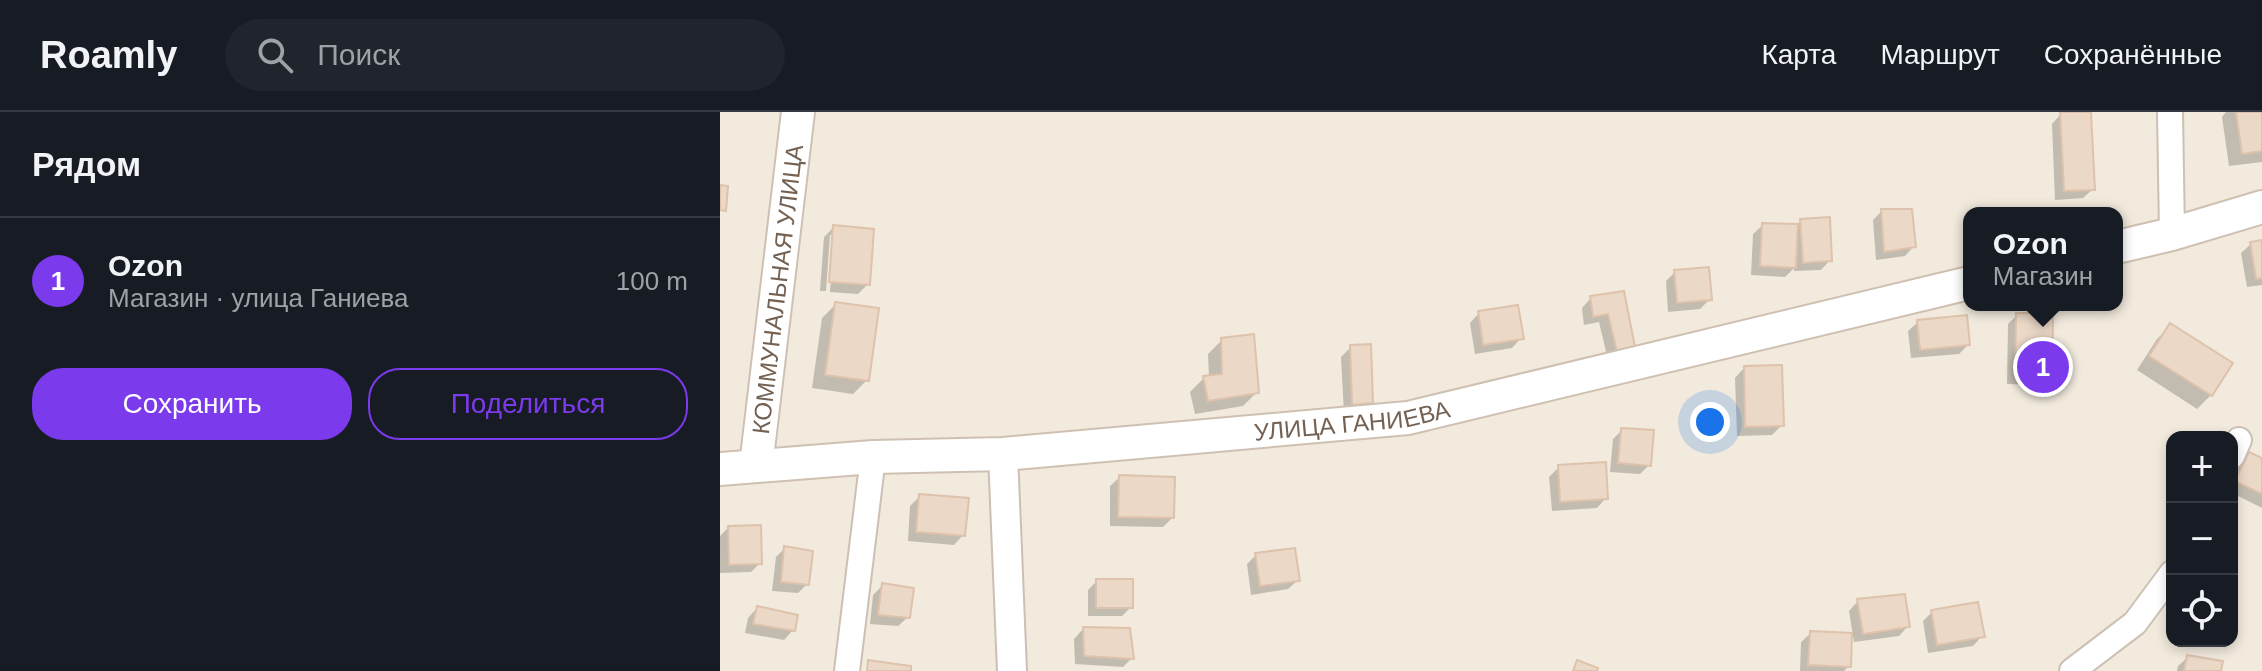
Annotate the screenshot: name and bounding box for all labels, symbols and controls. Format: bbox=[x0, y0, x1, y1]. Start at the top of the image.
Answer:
search box bbox=[225, 19, 785, 91]
icon: search bbox=[253, 33, 297, 77]
text: Roamly bbox=[40, 34, 177, 76]
text: Поиск bbox=[317, 38, 400, 71]
text: Карта bbox=[1761, 39, 1836, 70]
text: Маршрут bbox=[1880, 39, 2000, 70]
text: Сохранённые bbox=[2044, 39, 2222, 70]
street label: КОММУНАЛЬНАЯ УЛИЦА bbox=[746, 143, 808, 436]
text: Рядом bbox=[32, 145, 141, 183]
popup bbox=[1963, 207, 2123, 311]
text: Ozon bbox=[1993, 227, 2068, 260]
text: Ozon bbox=[108, 249, 183, 282]
text: Магазин bbox=[1993, 261, 2093, 291]
text: 1 bbox=[51, 266, 65, 296]
text: 100 m bbox=[616, 266, 688, 296]
text: Магазин · улица Ганиева bbox=[108, 283, 409, 313]
pin: 1 bbox=[2017, 337, 2069, 397]
button: Сохранить bbox=[32, 368, 352, 440]
button: Поделиться bbox=[368, 368, 688, 440]
street label: УЛИЦА ГАНИЕВА bbox=[1253, 395, 1452, 445]
your location bbox=[1690, 402, 1730, 442]
map controls bbox=[2166, 431, 2238, 647]
button: + bbox=[2166, 431, 2238, 503]
button: − bbox=[2166, 503, 2238, 575]
button: locate bbox=[2166, 575, 2238, 647]

